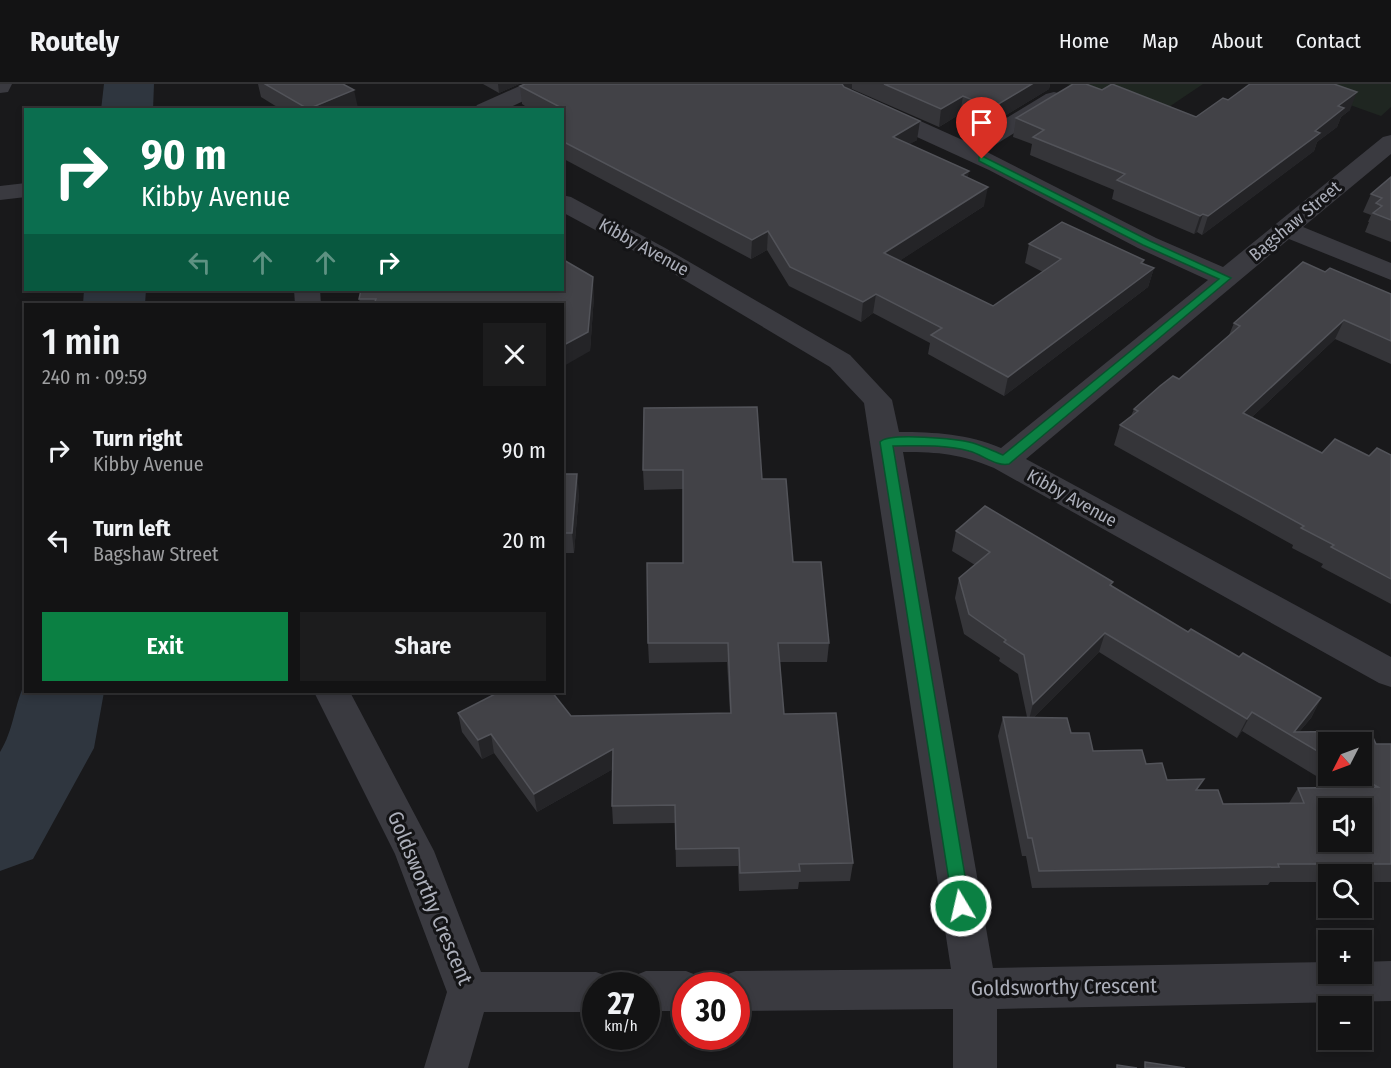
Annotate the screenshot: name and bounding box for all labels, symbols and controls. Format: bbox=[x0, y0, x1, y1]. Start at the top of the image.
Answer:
text: Routely bbox=[30, 25, 119, 58]
text: Home bbox=[1059, 28, 1109, 54]
text: Map bbox=[1142, 28, 1179, 54]
text: About bbox=[1212, 28, 1263, 54]
text: Contact bbox=[1296, 28, 1361, 54]
pin bbox=[956, 97, 1007, 159]
icon: arrive bbox=[965, 106, 998, 139]
text: 90 m bbox=[141, 130, 226, 180]
icon: right bbox=[42, 132, 120, 210]
street label: Bagshaw Street bbox=[1245, 176, 1345, 266]
text: Kibby Avenue bbox=[141, 181, 290, 213]
street label: Kibby Avenue bbox=[595, 213, 693, 281]
icon: left bbox=[183, 246, 216, 279]
icon: ahead bbox=[246, 246, 279, 279]
icon: ahead bbox=[309, 246, 342, 279]
icon: right bbox=[372, 246, 405, 279]
text: 1 min bbox=[42, 320, 120, 364]
button: close bbox=[483, 323, 546, 386]
text: 240 m · 09:59 bbox=[42, 365, 147, 389]
text: Turn right bbox=[93, 425, 182, 452]
icon: right bbox=[42, 434, 75, 467]
text: 90 m bbox=[502, 437, 546, 464]
text: Kibby Avenue bbox=[93, 452, 204, 476]
street label: Kibby Avenue bbox=[1023, 464, 1121, 532]
text: Turn left bbox=[93, 515, 171, 542]
icon: left bbox=[42, 524, 75, 557]
text: 20 m bbox=[503, 527, 546, 554]
text: Bagshaw Street bbox=[93, 542, 219, 566]
button: Exit bbox=[42, 612, 288, 681]
button: Share bbox=[300, 612, 546, 681]
north arrow bbox=[1318, 732, 1372, 786]
map controls bbox=[1318, 732, 1372, 1050]
button: sound bbox=[1318, 798, 1372, 852]
street label: Goldsworthy Crescent bbox=[382, 807, 478, 989]
button: search bbox=[1318, 864, 1372, 918]
position arrow bbox=[929, 874, 993, 938]
button: + bbox=[1318, 930, 1372, 984]
speed limit sign: 30 bbox=[672, 972, 750, 1050]
street label: Goldsworthy Crescent bbox=[971, 972, 1157, 1002]
text: 27 bbox=[608, 986, 634, 1022]
button: − bbox=[1318, 996, 1372, 1050]
text: km/h bbox=[604, 1017, 638, 1035]

